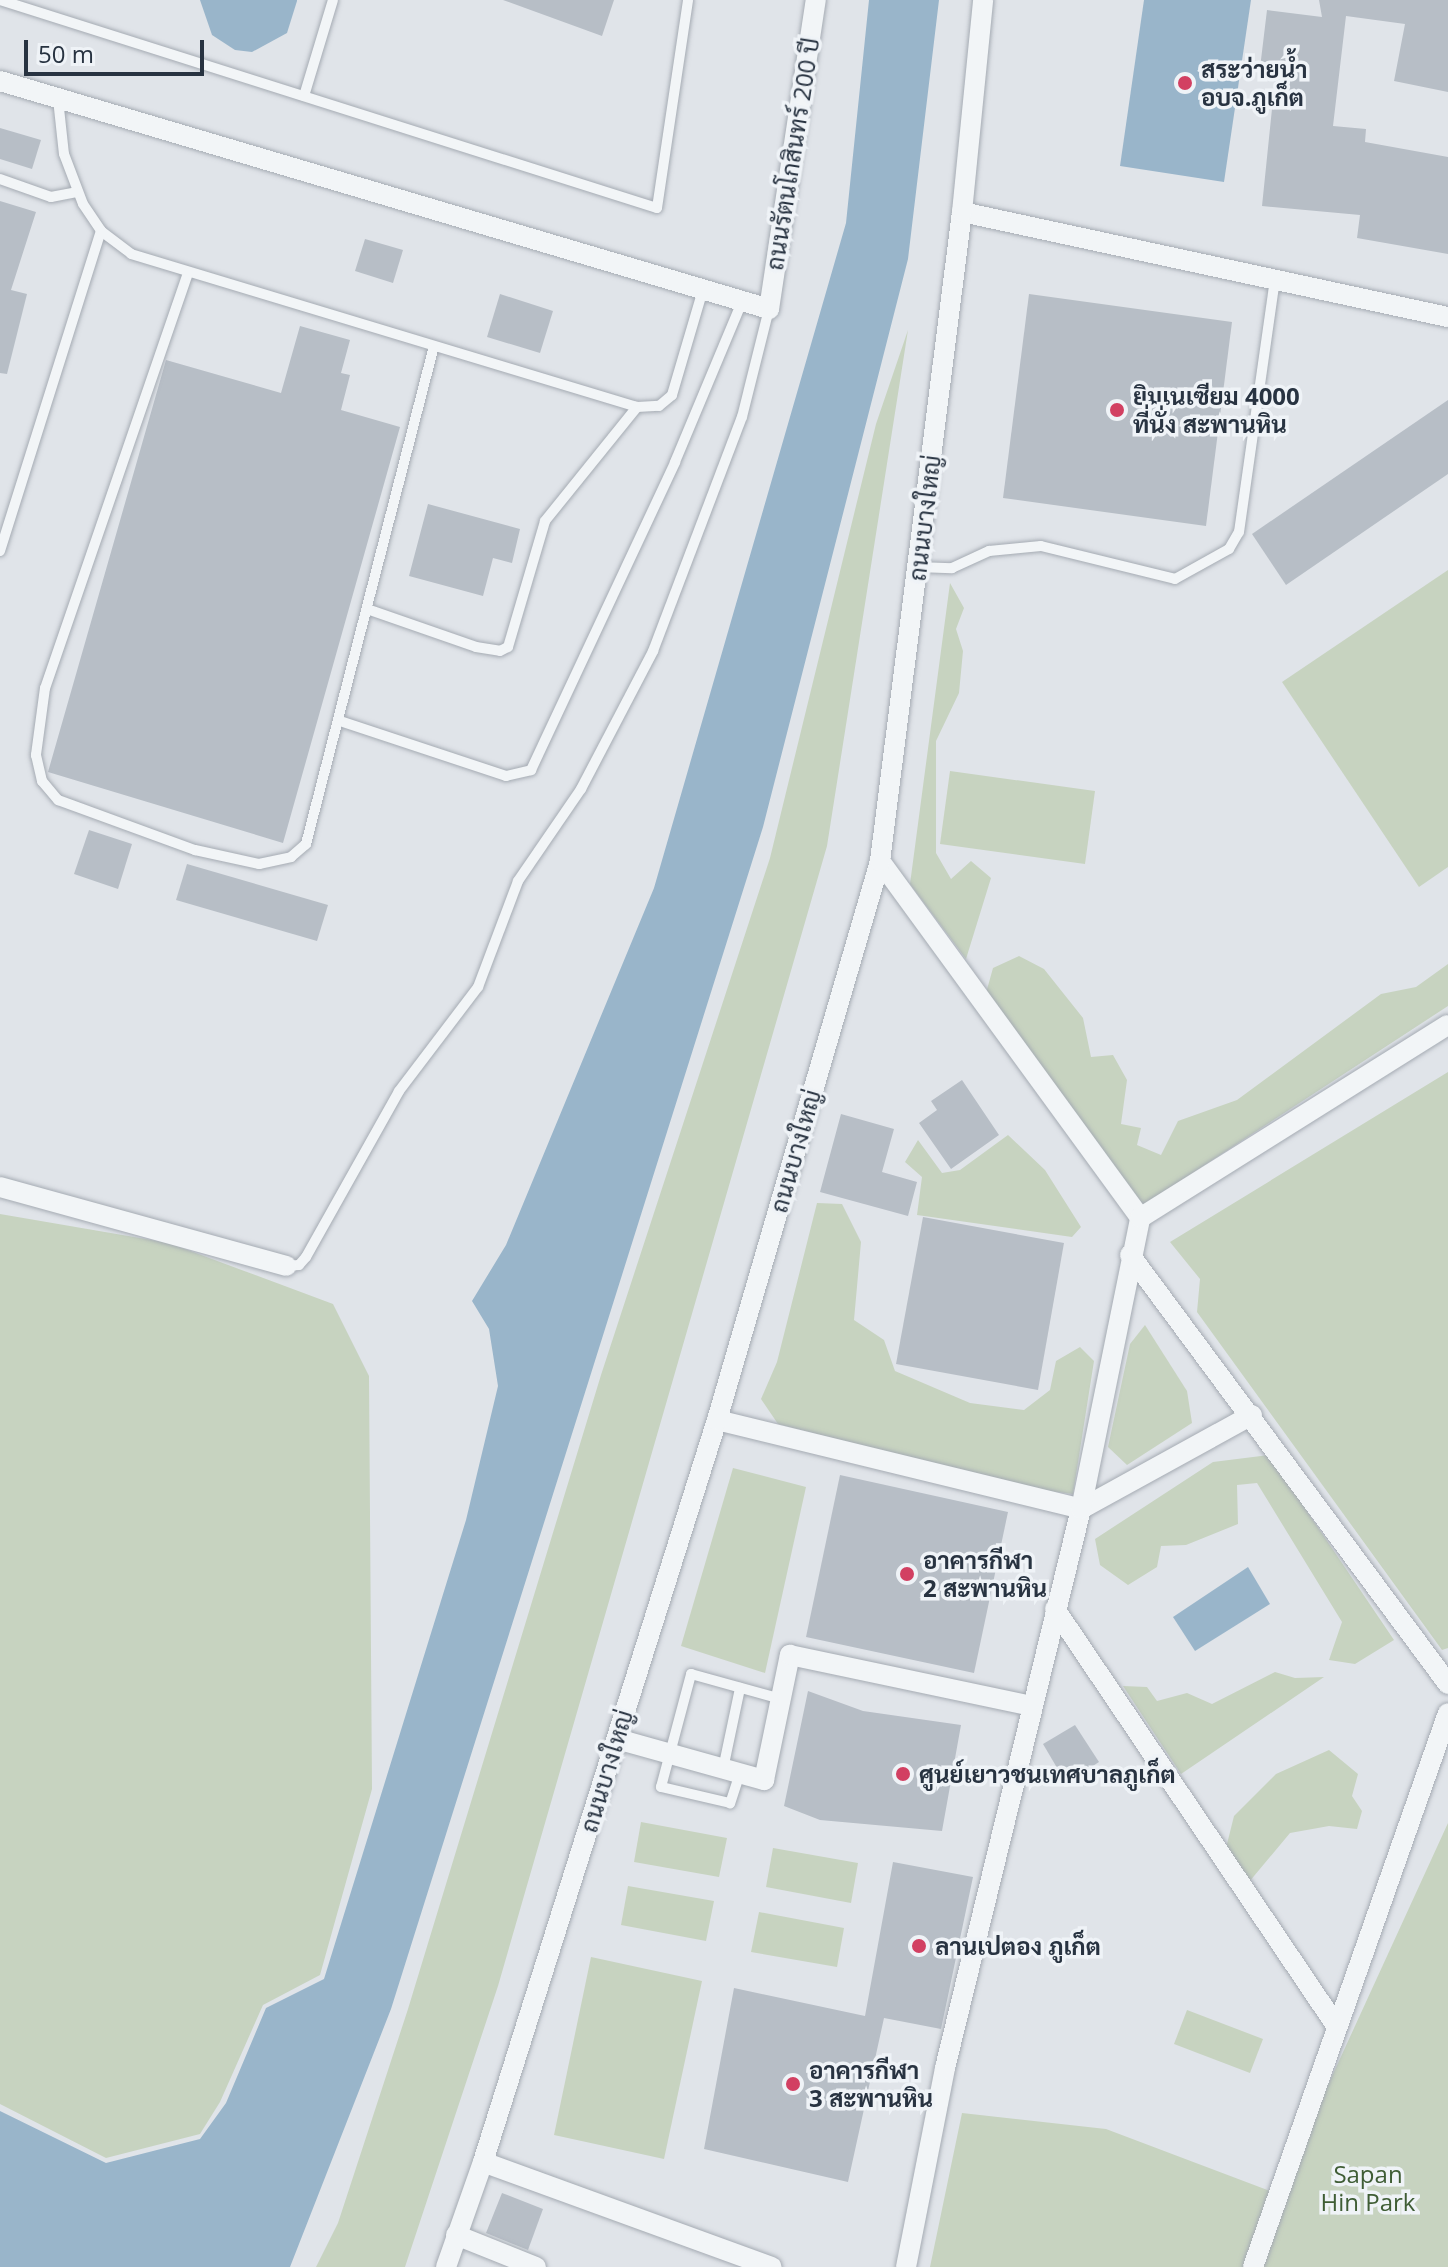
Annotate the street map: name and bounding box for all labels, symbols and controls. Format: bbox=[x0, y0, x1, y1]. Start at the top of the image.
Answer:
scale bar bbox=[28, 24, 208, 74]
street label: ถนนรัตนโกสินทร์ 200 ปี bbox=[759, 36, 825, 272]
text: 50 m bbox=[38, 37, 94, 70]
place label: สระว่ายน้ำ อบจ.ภูเก็ต bbox=[1201, 55, 1308, 111]
marker: สระว่ายน้ำ อบจ.ภูเก็ต bbox=[1176, 74, 1194, 92]
place label: ยิมเนเซียม 4000 ที่นั่ง สะพานหิน bbox=[1133, 382, 1300, 438]
marker: ยิมเนเซียม 4000 ที่นั่ง สะพานหิน bbox=[1108, 401, 1126, 419]
street label: ถนนบางใหญ่ bbox=[902, 453, 946, 583]
street label: ถนนบางใหญ่ bbox=[764, 1086, 826, 1216]
place label: อาคารกีฬา 2 สะพานหิน bbox=[923, 1546, 1047, 1602]
marker: อาคารกีฬา 2 สะพานหิน bbox=[898, 1565, 916, 1583]
street label: ถนนบางใหญ่ bbox=[574, 1706, 638, 1836]
place label: ศูนย์เยาวชนเทศบาลภูเก็ต bbox=[919, 1760, 1176, 1788]
marker: ศูนย์เยาวชนเทศบาลภูเก็ต bbox=[894, 1765, 912, 1783]
place label: ลานเปตอง ภูเก็ต bbox=[935, 1932, 1101, 1960]
marker: ลานเปตอง ภูเก็ต bbox=[910, 1937, 928, 1955]
place label: อาคารกีฬา 3 สะพานหิน bbox=[809, 2056, 933, 2112]
marker: อาคารกีฬา 3 สะพานหิน bbox=[784, 2075, 802, 2093]
park label: Sapan Hin Park bbox=[1321, 2160, 1415, 2216]

